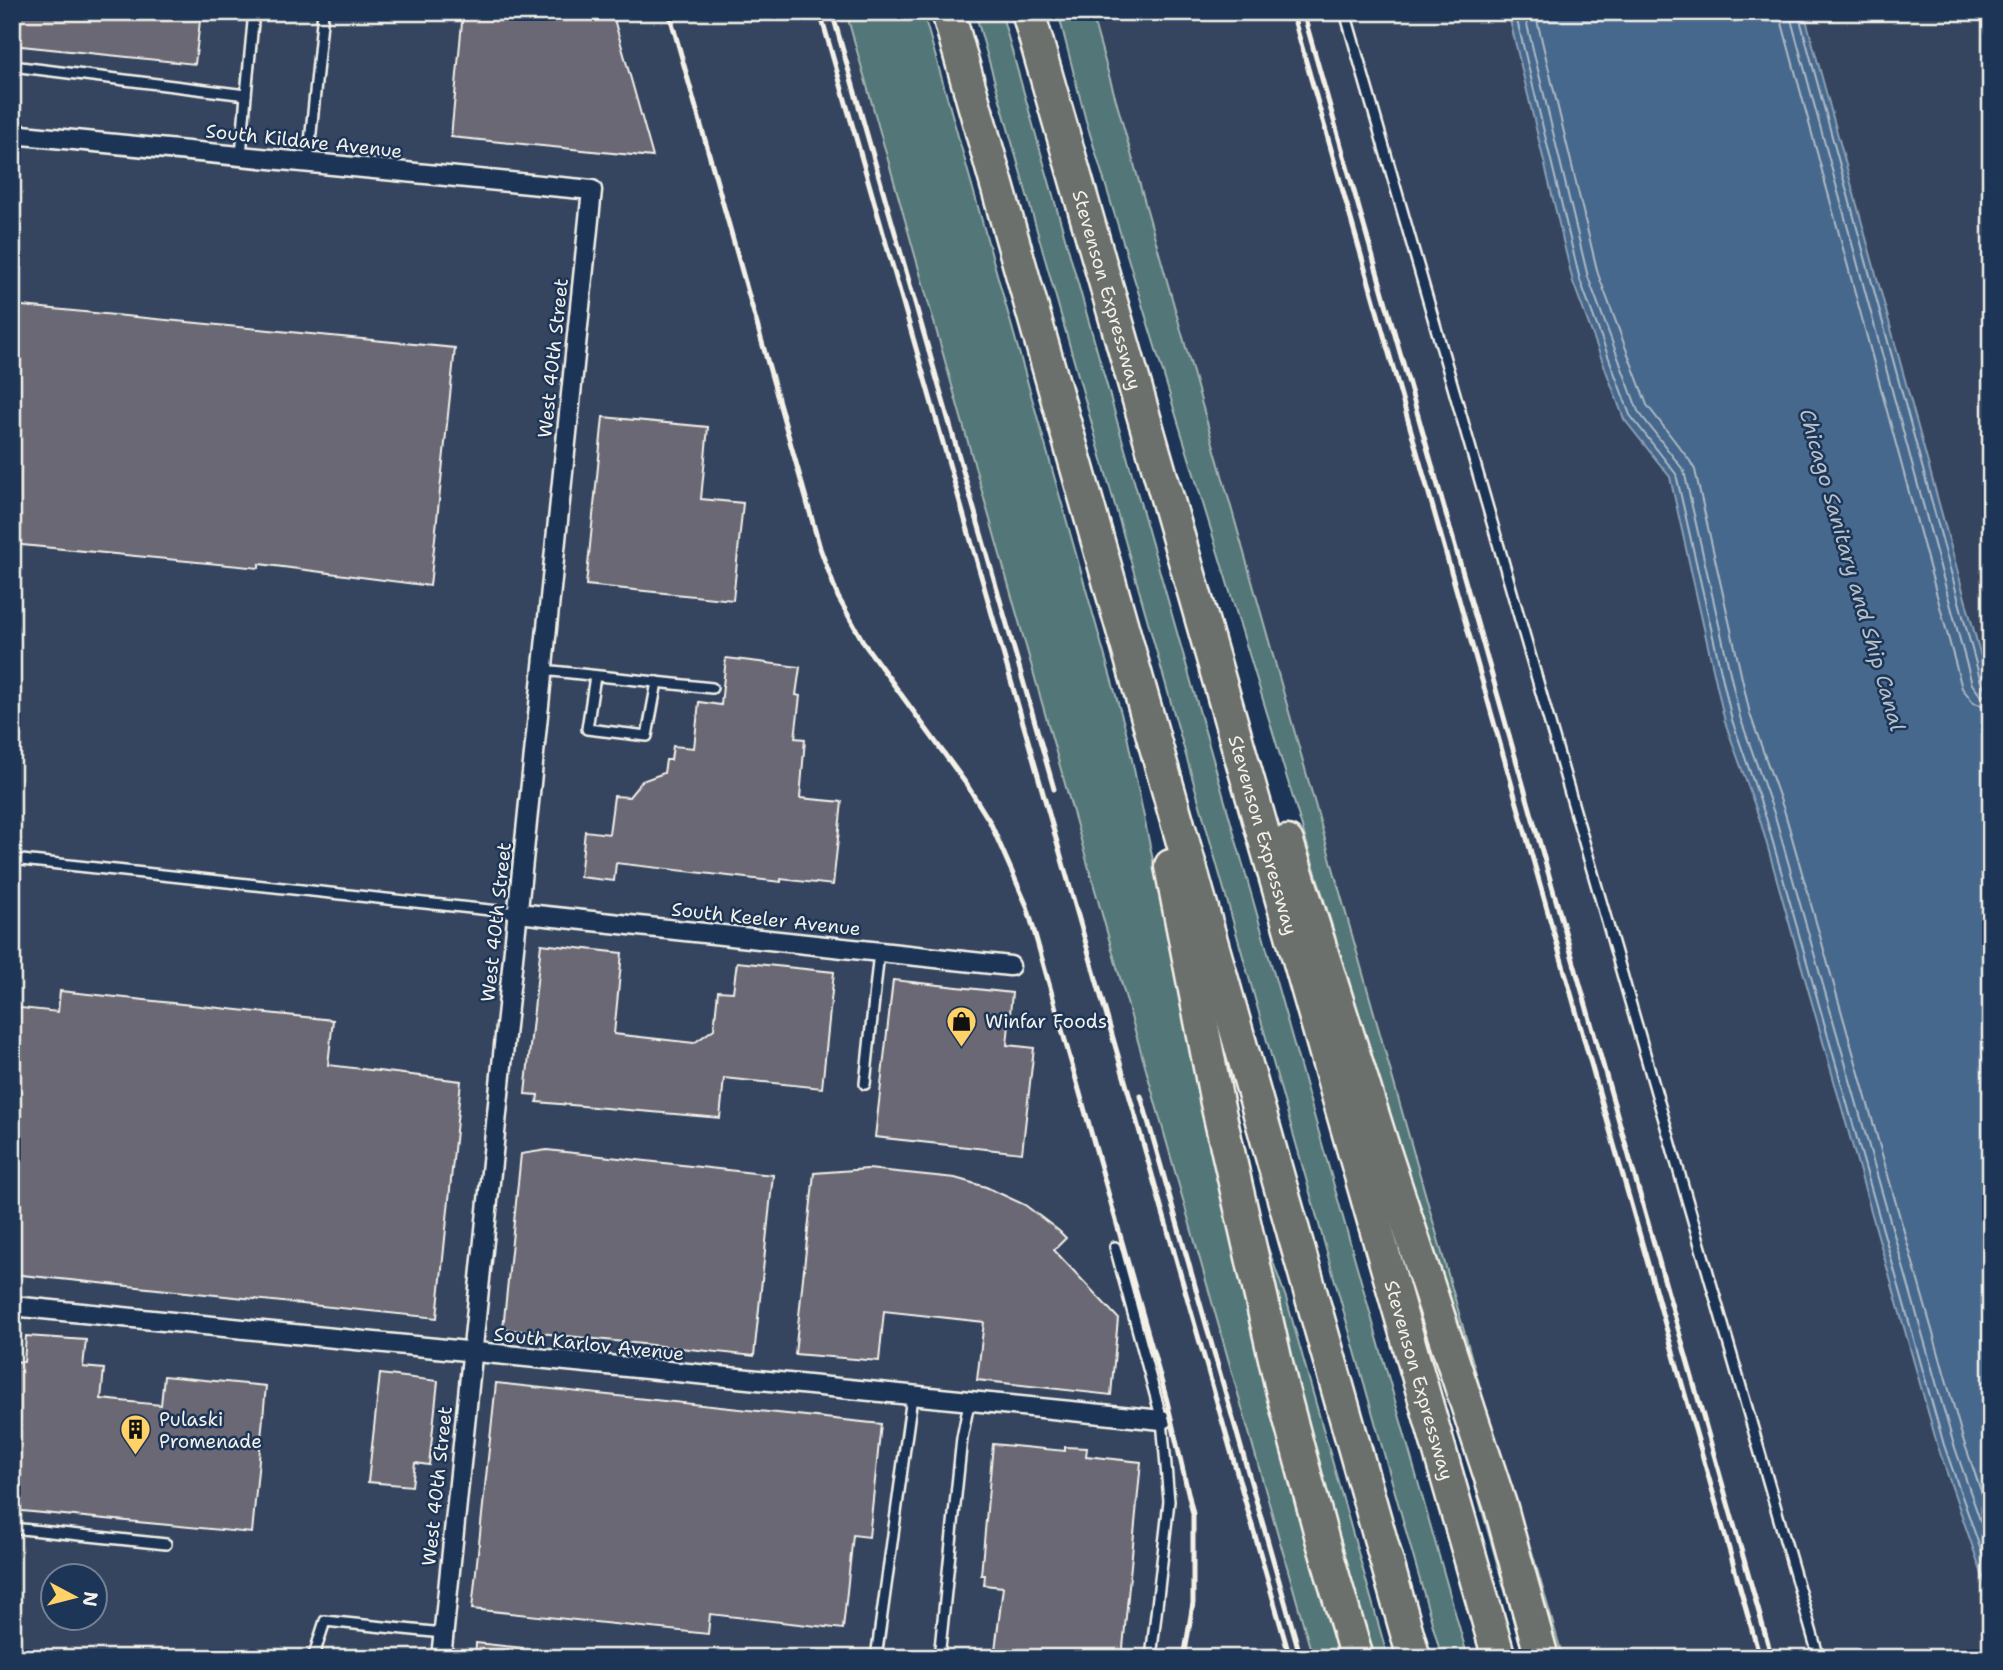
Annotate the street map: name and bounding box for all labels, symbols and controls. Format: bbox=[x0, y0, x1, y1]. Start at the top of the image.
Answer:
street label: South Kildare Avenue bbox=[204, 118, 404, 164]
street label: Stevenson Expressway bbox=[1067, 187, 1148, 393]
street label: West 40th Street bbox=[532, 277, 574, 439]
water label: Chicago Sanitary and Ship Canal bbox=[1792, 405, 1912, 735]
street label: Stevenson Expressway bbox=[1223, 732, 1304, 938]
street label: West 40th Street bbox=[475, 841, 517, 1003]
street label: South Keeler Avenue bbox=[670, 897, 862, 941]
shop icon: Winfar Foods bbox=[945, 1004, 979, 1048]
place label: Winfar Foods bbox=[985, 1009, 1107, 1034]
street label: Stevenson Expressway bbox=[1379, 1277, 1460, 1483]
street label: South Karlov Avenue bbox=[492, 1322, 686, 1366]
street label: West 40th Street bbox=[416, 1405, 458, 1567]
place label: Pulaski Promenade bbox=[159, 1407, 262, 1454]
building icon: Pulaski Promenade bbox=[119, 1413, 153, 1457]
north arrow bbox=[38, 1562, 108, 1632]
text: N bbox=[77, 1590, 104, 1608]

